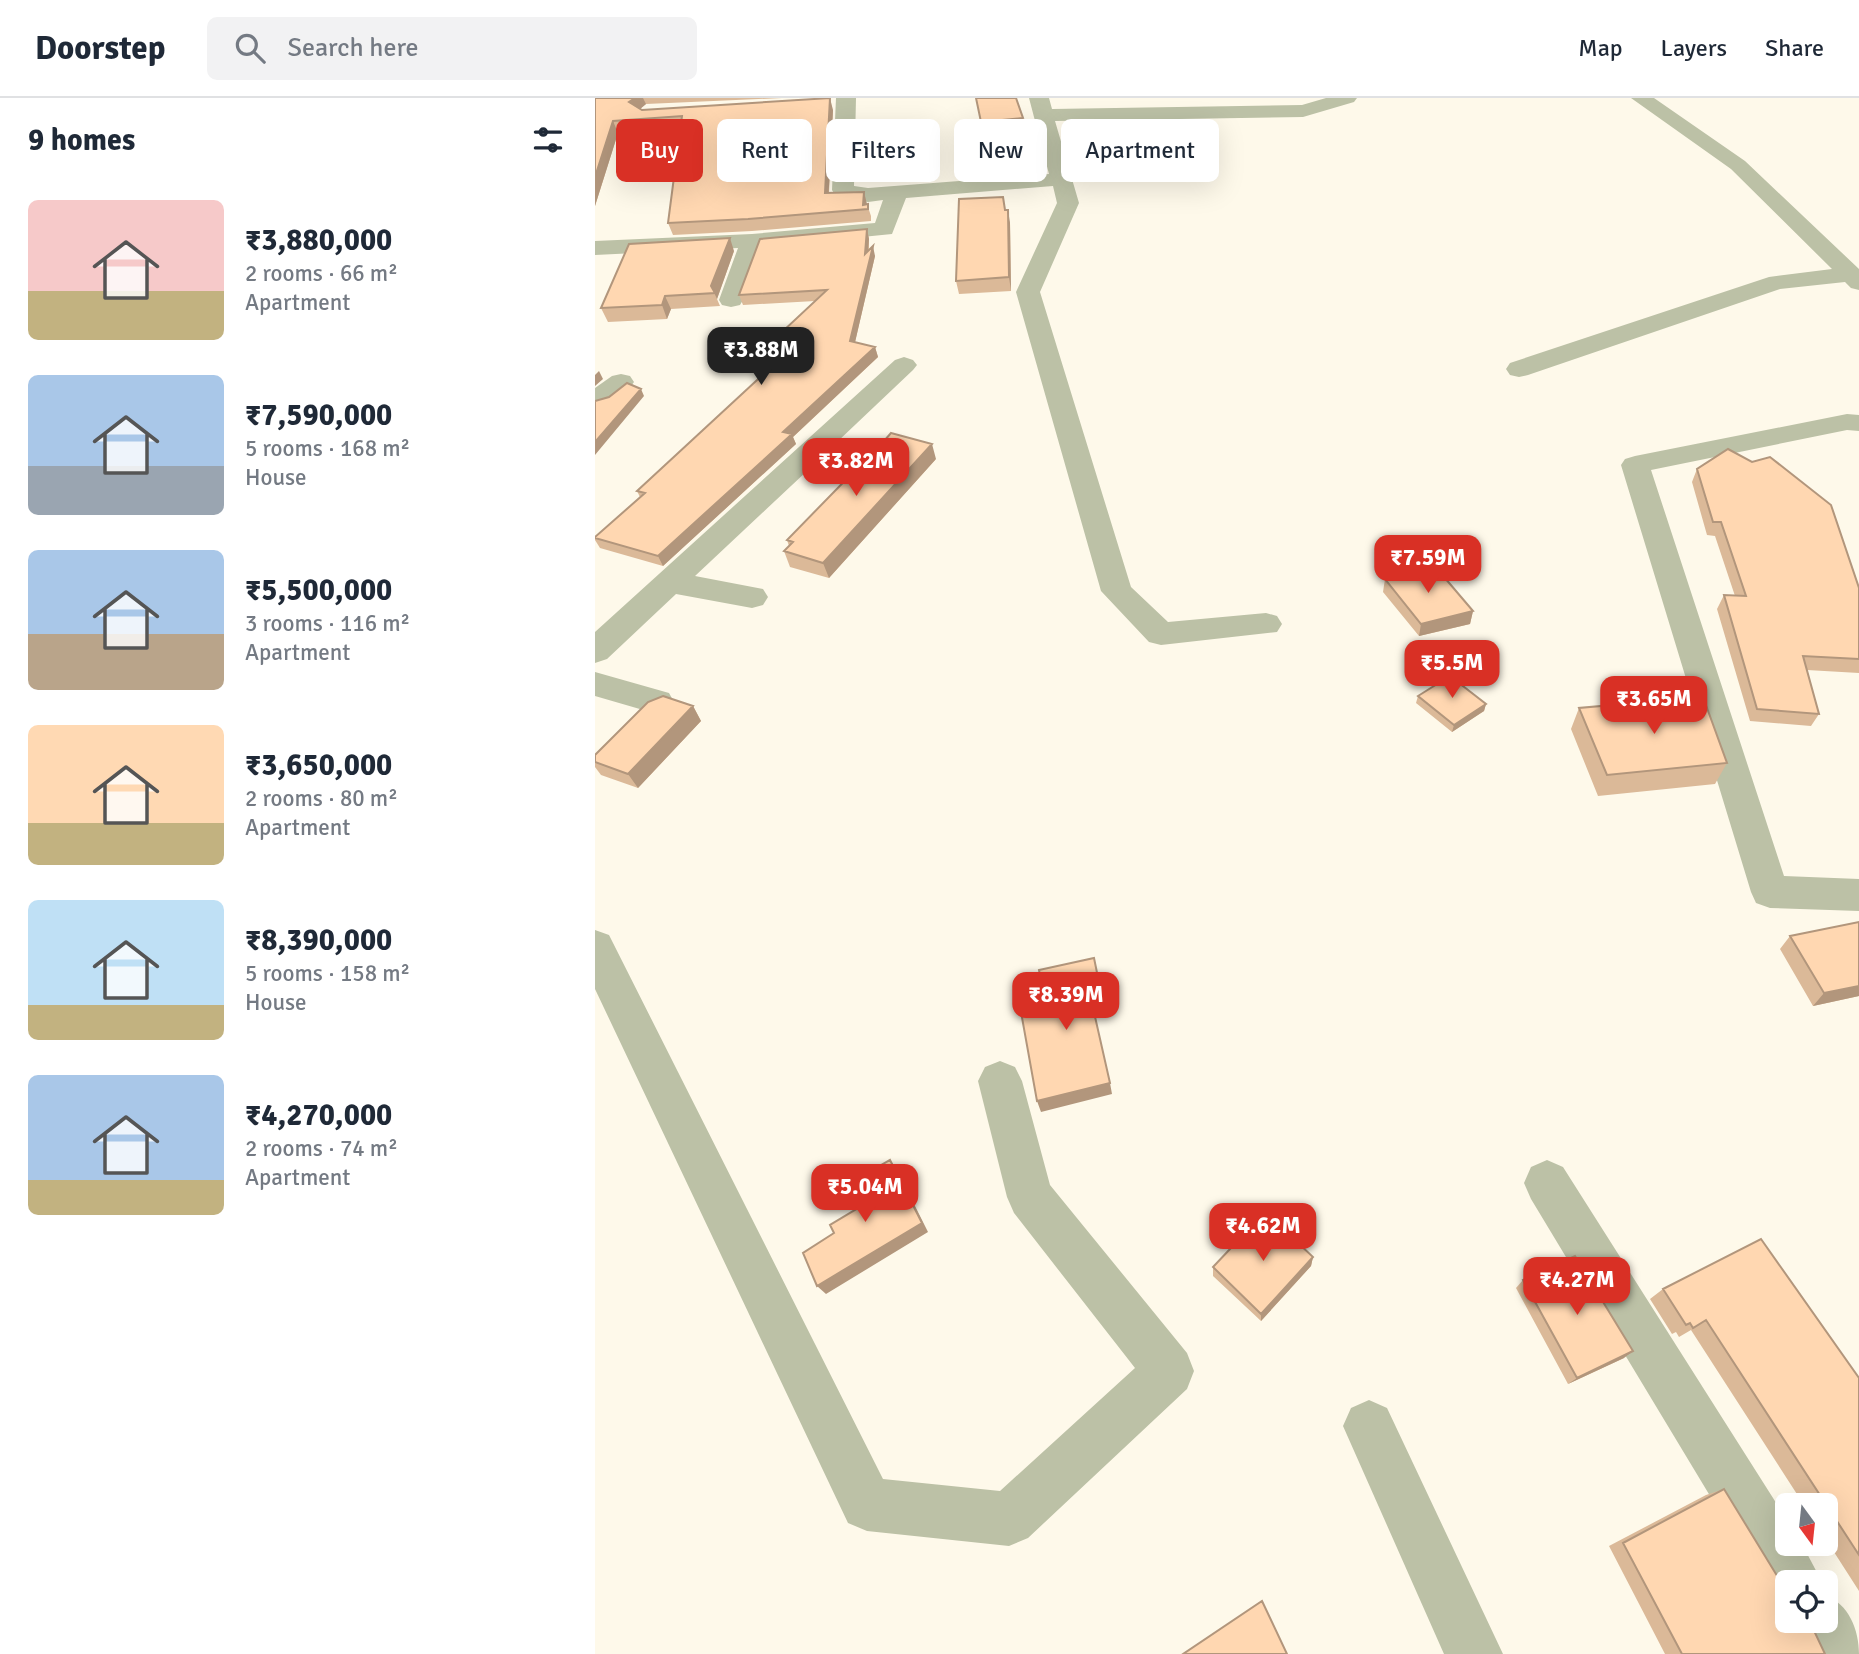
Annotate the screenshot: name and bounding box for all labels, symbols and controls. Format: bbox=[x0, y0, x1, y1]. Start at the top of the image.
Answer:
search box bbox=[207, 17, 697, 80]
text: Doorstep bbox=[35, 28, 165, 69]
icon: search bbox=[231, 29, 269, 67]
text: Search here bbox=[287, 32, 419, 64]
text: Map bbox=[1578, 33, 1623, 63]
text: Layers bbox=[1661, 33, 1727, 63]
text: Share bbox=[1765, 33, 1824, 63]
chip: Buy bbox=[616, 119, 703, 182]
chip: Rent bbox=[717, 119, 812, 182]
chip: Filters bbox=[826, 119, 940, 182]
chip: New bbox=[954, 119, 1047, 182]
chip: Apartment bbox=[1061, 119, 1219, 182]
icon: filters bbox=[529, 121, 567, 159]
text: 9 homes bbox=[28, 122, 135, 159]
text: ₹3,880,000 bbox=[245, 222, 392, 259]
icon: home bbox=[84, 228, 168, 312]
text: 2 rooms · 66 m² bbox=[245, 259, 398, 288]
text: Apartment bbox=[245, 288, 350, 317]
pin: ₹3.88M bbox=[704, 328, 818, 387]
text: ₹3.88M bbox=[723, 335, 799, 364]
text: ₹7,590,000 bbox=[245, 397, 392, 434]
icon: home bbox=[84, 403, 168, 487]
text: 5 rooms · 168 m² bbox=[245, 434, 410, 463]
pin: ₹3.82M bbox=[799, 438, 913, 498]
text: ₹3.82M bbox=[818, 446, 894, 475]
text: House bbox=[245, 463, 307, 492]
pin: ₹7.59M bbox=[1371, 536, 1485, 595]
text: ₹7.59M bbox=[1390, 543, 1466, 572]
text: ₹5,500,000 bbox=[245, 572, 392, 609]
icon: home bbox=[84, 578, 168, 662]
text: 3 rooms · 116 m² bbox=[245, 609, 410, 638]
text: Apartment bbox=[245, 638, 350, 667]
pin: ₹5.5M bbox=[1403, 640, 1501, 700]
text: ₹5.5M bbox=[1420, 648, 1484, 677]
pin: ₹3.65M bbox=[1597, 676, 1711, 736]
text: ₹3.65M bbox=[1616, 684, 1692, 713]
text: ₹3,650,000 bbox=[245, 747, 392, 784]
icon: home bbox=[84, 753, 168, 837]
text: 2 rooms · 80 m² bbox=[245, 784, 398, 813]
text: Apartment bbox=[245, 813, 350, 842]
text: ₹8,390,000 bbox=[245, 922, 392, 959]
icon: home bbox=[84, 928, 168, 1012]
text: 5 rooms · 158 m² bbox=[245, 959, 410, 988]
pin: ₹8.39M bbox=[1009, 972, 1123, 1032]
text: ₹8.39M bbox=[1028, 980, 1104, 1009]
text: House bbox=[245, 988, 307, 1017]
text: ₹4,270,000 bbox=[245, 1097, 392, 1134]
icon: home bbox=[84, 1103, 168, 1187]
text: 2 rooms · 74 m² bbox=[245, 1134, 398, 1163]
text: Apartment bbox=[245, 1163, 350, 1192]
pin: ₹5.04M bbox=[808, 1164, 922, 1224]
text: ₹5.04M bbox=[827, 1172, 903, 1201]
pin: ₹4.62M bbox=[1206, 1204, 1320, 1263]
text: ₹4.62M bbox=[1225, 1211, 1301, 1240]
pin: ₹4.27M bbox=[1520, 1258, 1634, 1317]
text: ₹4.27M bbox=[1539, 1265, 1615, 1294]
north arrow bbox=[1775, 1493, 1837, 1556]
map controls bbox=[1775, 1493, 1838, 1633]
button: locate bbox=[1775, 1570, 1838, 1633]

